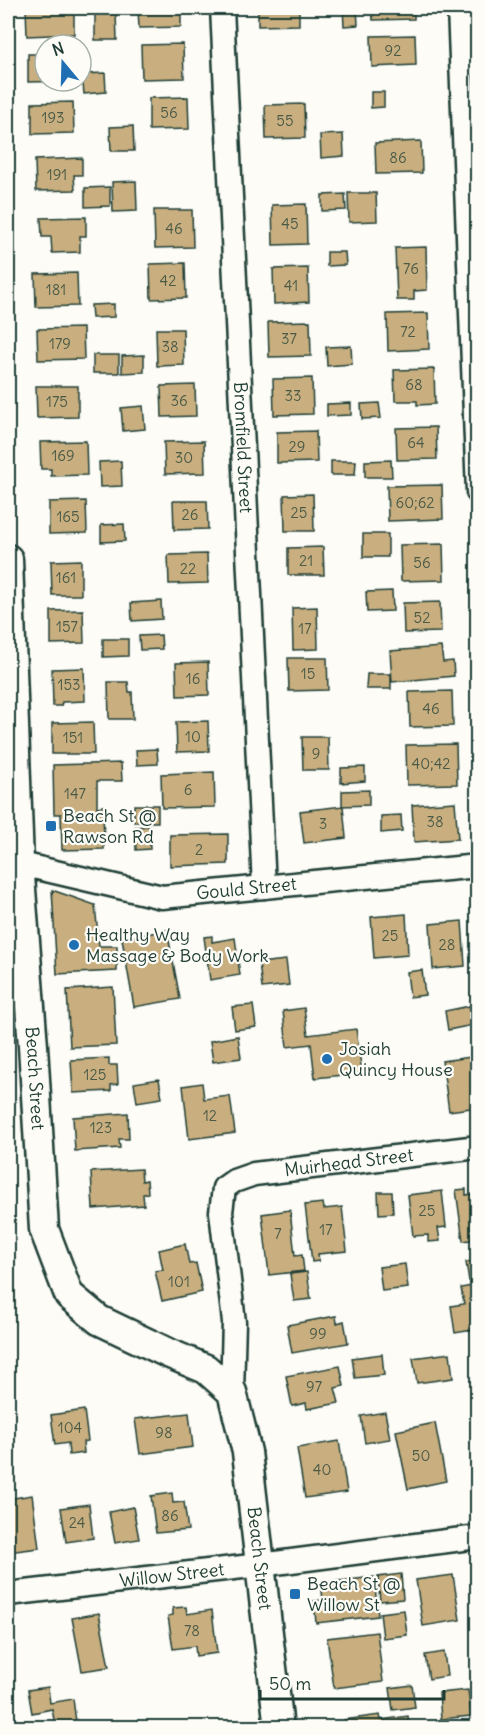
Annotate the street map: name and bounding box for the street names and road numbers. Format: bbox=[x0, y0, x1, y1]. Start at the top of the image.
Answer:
street label: Bromfield Street bbox=[229, 381, 258, 514]
street label: Gould Street bbox=[195, 872, 298, 905]
street label: Beach Street bbox=[21, 1026, 50, 1131]
street label: Muirhead Street bbox=[283, 1143, 415, 1181]
street label: Beach Street bbox=[242, 1505, 277, 1611]
street label: Willow Street bbox=[118, 1557, 225, 1592]

